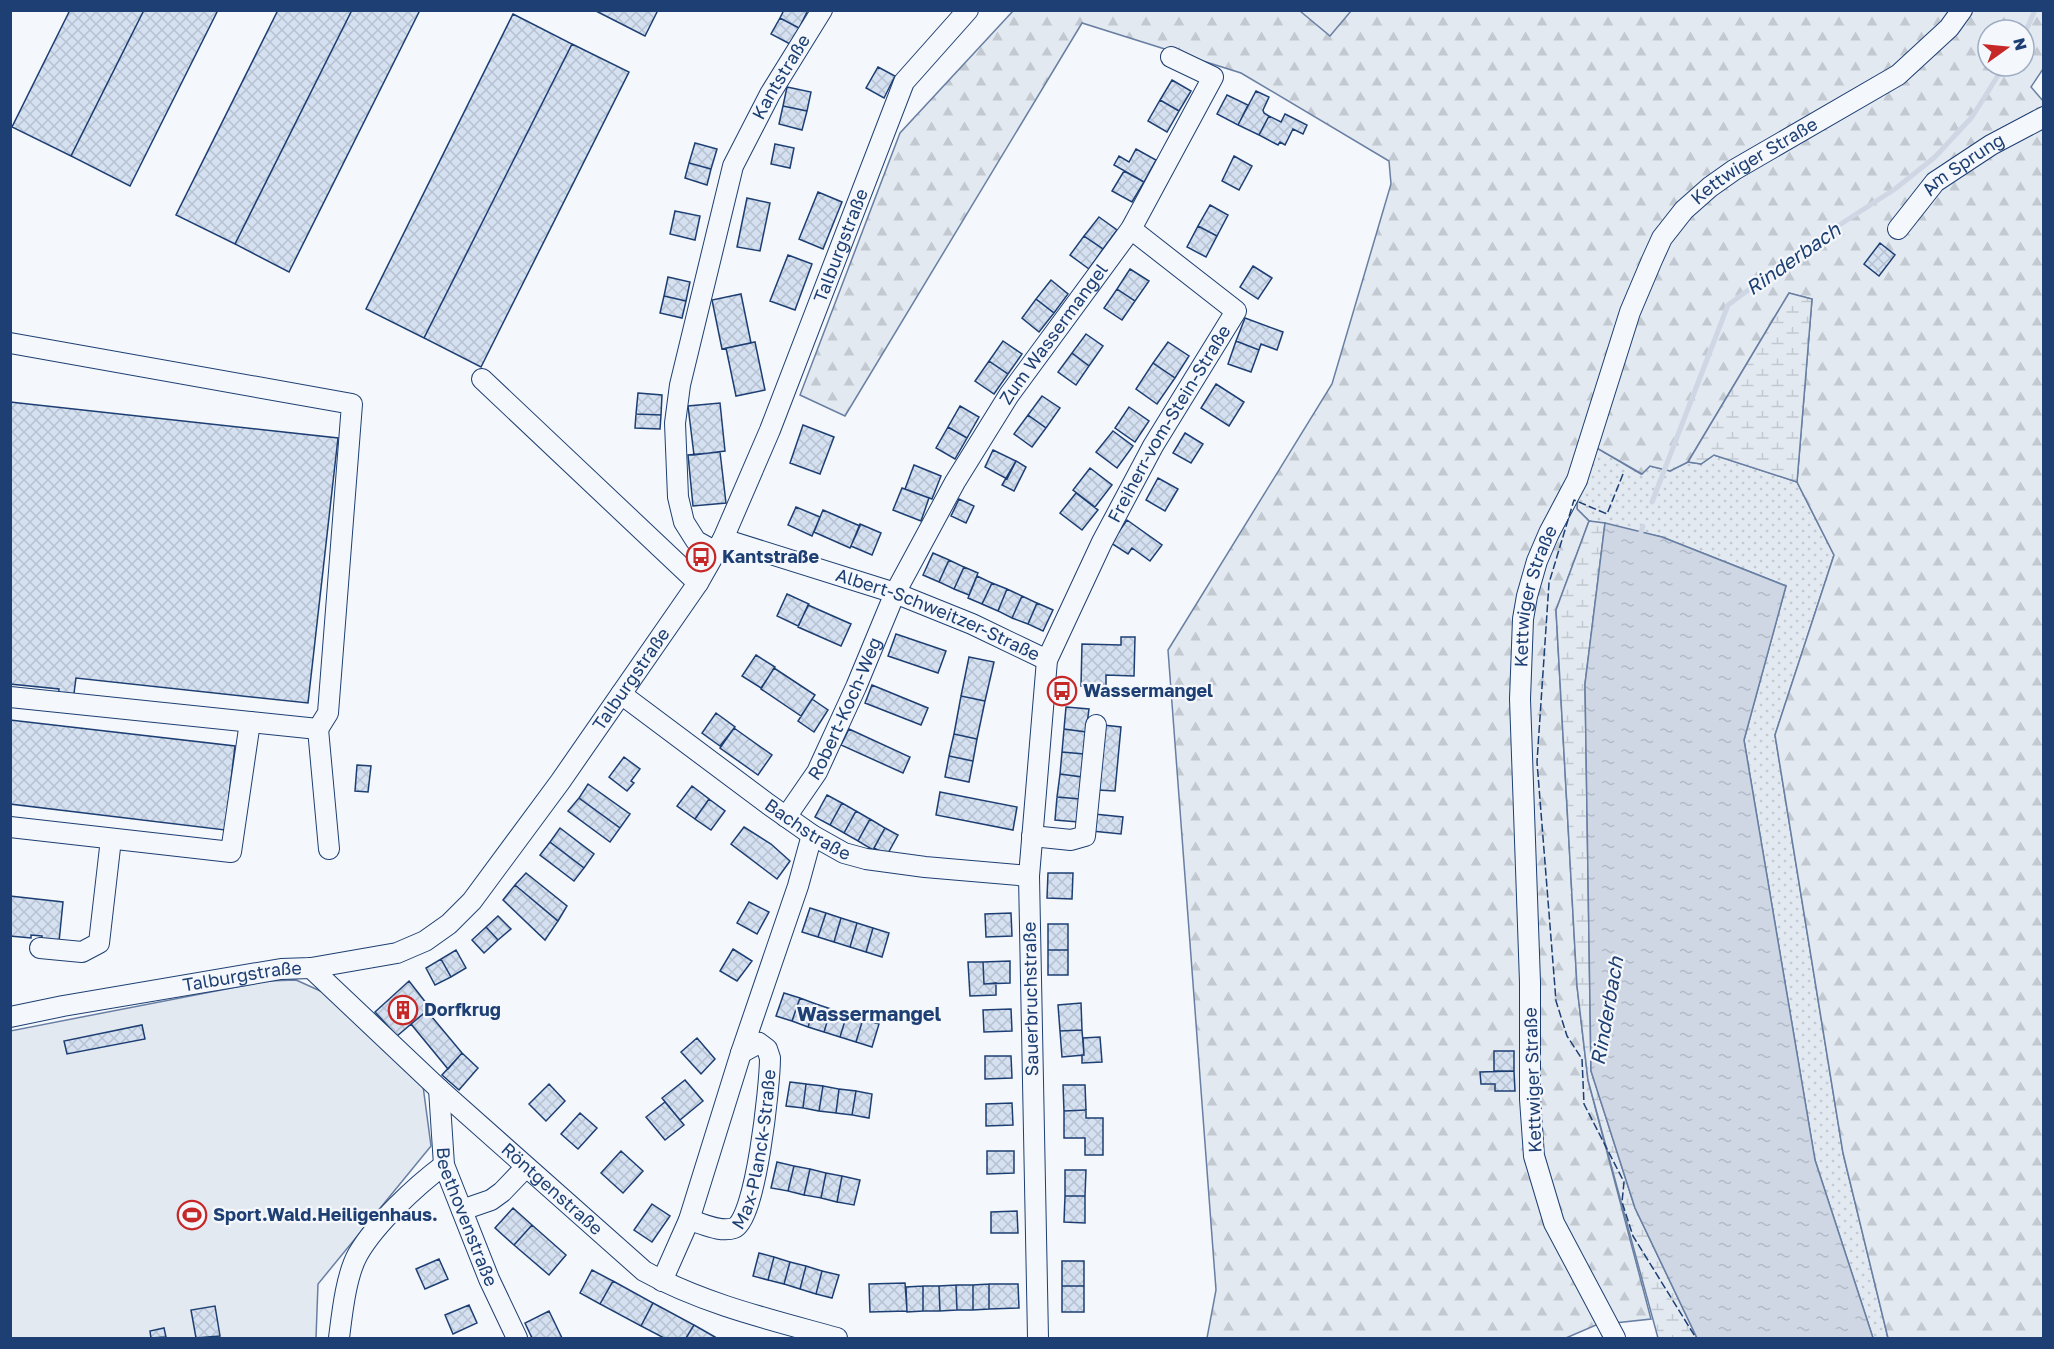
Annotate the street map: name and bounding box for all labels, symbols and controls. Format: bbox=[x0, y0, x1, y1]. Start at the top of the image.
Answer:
north arrow bbox=[1976, 18, 2036, 78]
street label: Kantstraße bbox=[747, 30, 814, 123]
text: N bbox=[2009, 36, 2032, 53]
street label: Kettwiger Straße bbox=[1686, 112, 1821, 209]
street label: Am Sprung bbox=[1917, 128, 2008, 200]
street label: Talburgstraße bbox=[808, 185, 872, 305]
water label: Rinderbach bbox=[1741, 216, 1845, 299]
street label: Zum Wassermangel bbox=[994, 259, 1112, 408]
street label: Freiherr-vom-Stein-Straße bbox=[1102, 321, 1235, 526]
street label: Kettwiger Straße bbox=[1509, 521, 1561, 668]
bus stop icon: Kantstraße bbox=[685, 541, 717, 573]
place label: Kantstraße bbox=[722, 545, 819, 567]
street label: Albert-Schweitzer-Straße bbox=[833, 563, 1044, 665]
street label: Talburgstraße bbox=[587, 623, 674, 734]
street label: Robert-Koch-Weg bbox=[803, 634, 886, 784]
bus stop icon: Wassermangel bbox=[1046, 675, 1078, 707]
place label: Wassermangel bbox=[1083, 679, 1213, 701]
street label: Bachstraße bbox=[761, 793, 853, 864]
street label: Sauerbruchstraße bbox=[1018, 922, 1042, 1076]
water label: Rinderbach bbox=[1585, 954, 1627, 1067]
street label: Talburgstraße bbox=[181, 956, 302, 995]
building icon: Dorfkrug bbox=[387, 994, 419, 1026]
place label: Dorfkrug bbox=[424, 998, 501, 1020]
district label: Wassermangel bbox=[797, 1001, 942, 1025]
street label: Kettwiger Straße bbox=[1518, 1007, 1546, 1153]
street label: Max-Planck-Straße bbox=[727, 1068, 780, 1233]
street label: Röntgenstraße bbox=[497, 1138, 608, 1239]
street label: Beethovenstraße bbox=[433, 1146, 503, 1290]
sports icon: Sport.Wald.Heiligenhaus. bbox=[176, 1199, 208, 1231]
place label: Sport.Wald.Heiligenhaus. bbox=[213, 1203, 438, 1225]

